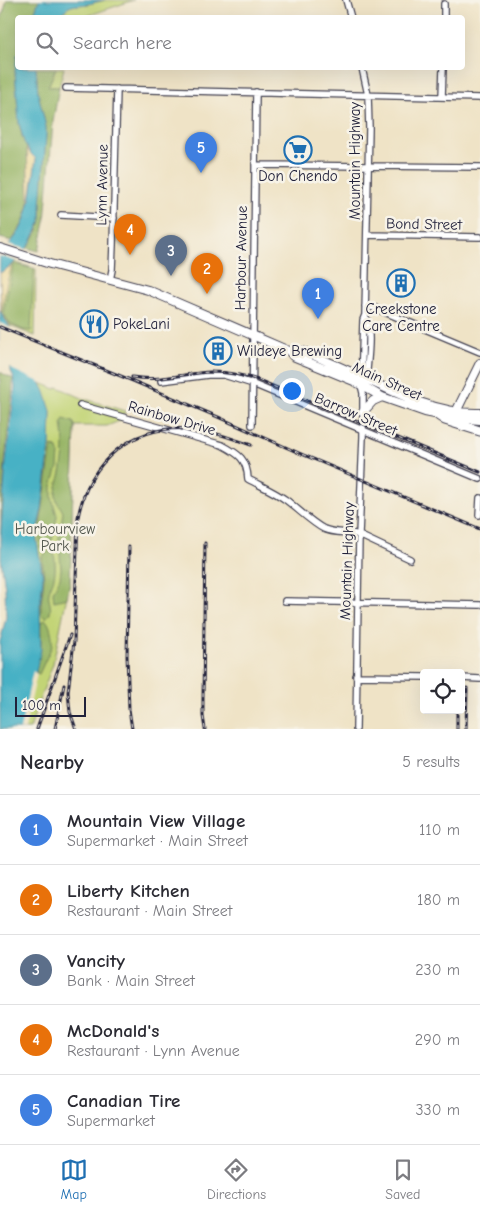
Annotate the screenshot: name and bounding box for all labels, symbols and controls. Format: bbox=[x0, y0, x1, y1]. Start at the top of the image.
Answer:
search box bbox=[15, 15, 465, 70]
icon: search bbox=[33, 29, 61, 57]
text: Search here bbox=[73, 32, 172, 54]
street label: Mountain Highway bbox=[346, 102, 364, 220]
pin: 5 bbox=[185, 132, 217, 173]
supermarket icon: Don Chendo bbox=[283, 135, 313, 165]
street label: Lynn Avenue bbox=[92, 144, 112, 226]
place label: Don Chendo bbox=[258, 167, 338, 185]
street label: Harbour Avenue bbox=[231, 205, 251, 311]
pin: 4 bbox=[114, 214, 146, 255]
street label: Bond Street bbox=[386, 214, 463, 234]
pin: 3 bbox=[155, 235, 187, 276]
pin: 2 bbox=[191, 253, 223, 294]
building icon: Creekstone Care Centre bbox=[386, 268, 416, 298]
pin: 1 bbox=[302, 278, 334, 319]
place label: Creekstone Care Centre bbox=[362, 300, 440, 335]
restaurant icon: PokeLani bbox=[79, 309, 109, 339]
place label: PokeLani bbox=[113, 315, 170, 333]
building icon: Wildeye Brewing bbox=[203, 336, 233, 366]
place label: Wildeye Brewing bbox=[237, 342, 342, 360]
street label: Main Street bbox=[349, 358, 425, 405]
your location bbox=[279, 378, 305, 404]
street label: Barrow Street bbox=[312, 389, 401, 440]
street label: Rainbow Drive bbox=[126, 397, 218, 439]
street label: Mountain Highway bbox=[336, 501, 358, 620]
park label: Harbourview Park bbox=[15, 520, 95, 555]
map controls bbox=[420, 669, 465, 714]
button: locate bbox=[420, 669, 465, 714]
scale bar bbox=[15, 694, 86, 717]
text: 100 m bbox=[22, 697, 61, 714]
text: Nearby bbox=[20, 750, 84, 774]
text: 5 results bbox=[402, 753, 460, 771]
text: Mountain View Village bbox=[67, 810, 245, 832]
text: 1 bbox=[33, 821, 39, 839]
text: 110 m bbox=[419, 821, 460, 839]
text: Supermarket · Main Street bbox=[67, 832, 248, 850]
text: Liberty Kitchen bbox=[67, 880, 190, 902]
text: 2 bbox=[32, 891, 40, 909]
text: 180 m bbox=[417, 891, 460, 909]
text: Restaurant · Main Street bbox=[67, 902, 232, 920]
text: Vancity bbox=[67, 950, 125, 972]
text: 3 bbox=[32, 961, 40, 979]
text: 230 m bbox=[415, 961, 460, 979]
text: Bank · Main Street bbox=[67, 972, 195, 990]
text: McDonald's bbox=[67, 1020, 159, 1042]
text: 4 bbox=[32, 1031, 40, 1049]
text: 290 m bbox=[415, 1031, 460, 1049]
text: Restaurant · Lynn Avenue bbox=[67, 1042, 240, 1060]
text: Canadian Tire bbox=[67, 1090, 180, 1112]
text: 5 bbox=[32, 1101, 40, 1119]
text: 330 m bbox=[415, 1101, 460, 1119]
text: Supermarket bbox=[67, 1112, 155, 1130]
tab: Map bbox=[60, 1156, 88, 1203]
tab: Directions bbox=[207, 1156, 266, 1203]
tab: Saved bbox=[385, 1156, 420, 1203]

